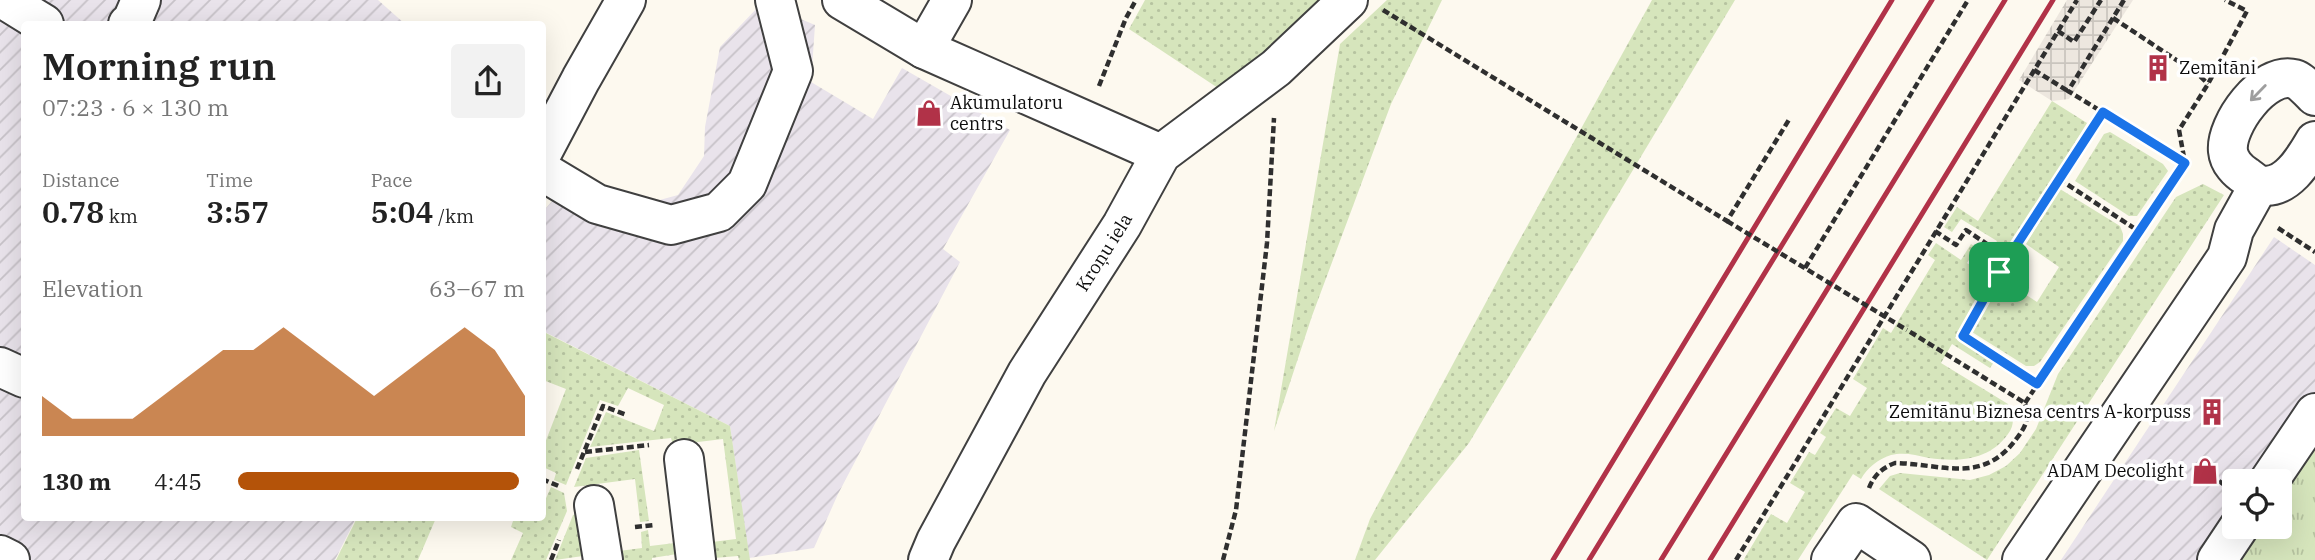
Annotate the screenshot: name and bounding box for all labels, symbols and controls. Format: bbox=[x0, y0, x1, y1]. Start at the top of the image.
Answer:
text: Morning run bbox=[42, 41, 276, 90]
button: share bbox=[451, 44, 525, 118]
building icon: Zemitāni bbox=[2143, 53, 2173, 83]
place label: Zemitāni bbox=[2179, 56, 2257, 79]
one-way arrow bbox=[2250, 84, 2266, 102]
place label: Akumulatoru centrs bbox=[950, 91, 1063, 135]
text: 07:23 · 6 × 130 m bbox=[42, 92, 229, 122]
shop icon: Akumulatoru centrs bbox=[914, 98, 944, 128]
text: Distance bbox=[42, 168, 120, 192]
text: Time bbox=[206, 168, 253, 192]
text: Pace bbox=[371, 168, 412, 192]
text: 0.78 bbox=[42, 192, 104, 231]
text: 3:57 bbox=[206, 192, 269, 231]
text: 5:04 bbox=[371, 192, 434, 231]
text: km bbox=[104, 204, 138, 228]
text: /km bbox=[434, 204, 474, 228]
street label: Kroņu iela bbox=[1071, 209, 1137, 295]
pin bbox=[1969, 242, 2029, 302]
icon: arrive bbox=[1980, 253, 2018, 291]
text: Elevation bbox=[42, 273, 143, 303]
text: 63–67 m bbox=[429, 273, 525, 303]
building icon: Zemitānu Biznesa centrs A-korpuss bbox=[2197, 397, 2227, 427]
place label: Zemitānu Biznesa centrs A-korpuss bbox=[1889, 400, 2191, 423]
shop icon: ADAM Decolight bbox=[2190, 456, 2220, 486]
place label: ADAM Decolight bbox=[2047, 459, 2184, 482]
text: 130 m bbox=[42, 466, 111, 496]
text: 4:45 bbox=[154, 466, 202, 496]
map controls bbox=[2222, 469, 2292, 539]
button: locate bbox=[2222, 469, 2292, 539]

